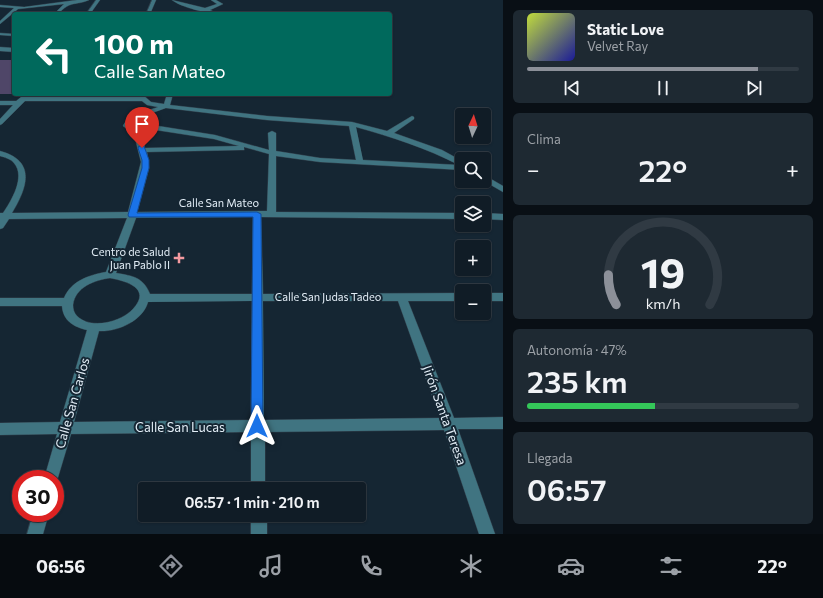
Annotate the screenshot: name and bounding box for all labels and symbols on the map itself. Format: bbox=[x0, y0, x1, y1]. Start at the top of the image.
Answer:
pin bbox=[125, 107, 159, 148]
north arrow bbox=[455, 108, 491, 144]
street label: Calle San Mateo bbox=[179, 196, 260, 209]
place label: Centro de Salud Juan Pablo II bbox=[91, 245, 170, 272]
marker: Centro de Salud Juan Pablo II bbox=[173, 252, 185, 264]
street label: Calle San Judas Tadeo bbox=[275, 290, 382, 304]
street label: Calle San Carlos bbox=[51, 356, 93, 450]
street label: Jirón Santa Teresa bbox=[420, 363, 470, 467]
position arrow bbox=[236, 405, 278, 447]
street label: Calle San Lucas bbox=[135, 419, 225, 435]
speed limit sign: 30 bbox=[12, 470, 64, 522]

